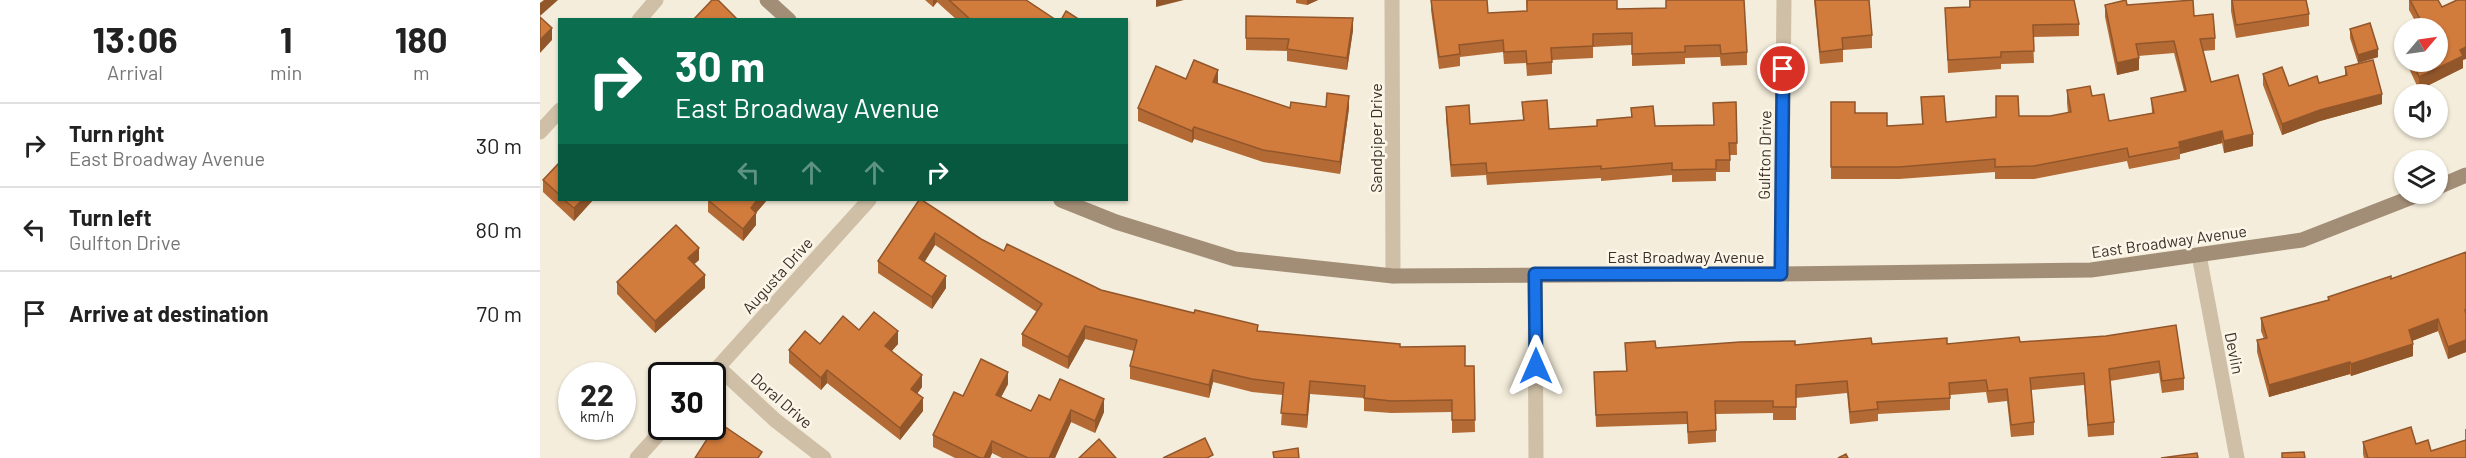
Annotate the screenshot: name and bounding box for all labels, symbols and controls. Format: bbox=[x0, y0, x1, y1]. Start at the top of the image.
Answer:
text: 13:06 bbox=[92, 17, 178, 60]
text: 1 bbox=[280, 17, 293, 60]
text: 180 bbox=[395, 17, 448, 60]
north arrow bbox=[2394, 18, 2448, 72]
map controls bbox=[2394, 18, 2448, 204]
text: 30 m bbox=[675, 40, 765, 90]
icon: right bbox=[576, 42, 654, 120]
pin bbox=[1757, 43, 1808, 94]
icon: arrive bbox=[1766, 52, 1799, 85]
text: Arrival bbox=[107, 60, 163, 84]
text: min bbox=[270, 60, 302, 84]
text: m bbox=[413, 60, 429, 84]
street label: Sandpiper Drive bbox=[1366, 83, 1385, 193]
button: sound bbox=[2394, 84, 2448, 138]
text: East Broadway Avenue bbox=[675, 91, 940, 123]
street label: Gulfton Drive bbox=[1754, 110, 1774, 200]
text: Turn right bbox=[69, 120, 164, 146]
icon: right bbox=[18, 129, 51, 162]
text: 30 m bbox=[476, 132, 522, 158]
text: East Broadway Avenue bbox=[69, 146, 265, 170]
button: layers bbox=[2394, 150, 2448, 204]
icon: left bbox=[732, 156, 765, 189]
icon: ahead bbox=[795, 156, 828, 189]
icon: ahead bbox=[858, 156, 891, 189]
icon: right bbox=[921, 156, 954, 189]
text: Turn left bbox=[69, 204, 152, 230]
icon: left bbox=[18, 213, 51, 246]
text: 80 m bbox=[476, 216, 522, 242]
street label: East Broadway Avenue bbox=[2090, 221, 2248, 261]
text: Gulfton Drive bbox=[69, 230, 181, 254]
street label: Augusta Drive bbox=[738, 233, 816, 317]
street label: East Broadway Avenue bbox=[1608, 247, 1764, 266]
icon: arrive bbox=[18, 297, 51, 330]
text: Arrive at destination bbox=[69, 300, 268, 326]
text: 70 m bbox=[477, 300, 522, 326]
street label: Devlin bbox=[2222, 330, 2248, 376]
position arrow bbox=[1504, 334, 1568, 398]
speed limit sign: 30 bbox=[648, 362, 726, 440]
street label: Doral Drive bbox=[747, 368, 817, 432]
text: 22 bbox=[580, 376, 614, 412]
text: km/h bbox=[580, 407, 614, 425]

